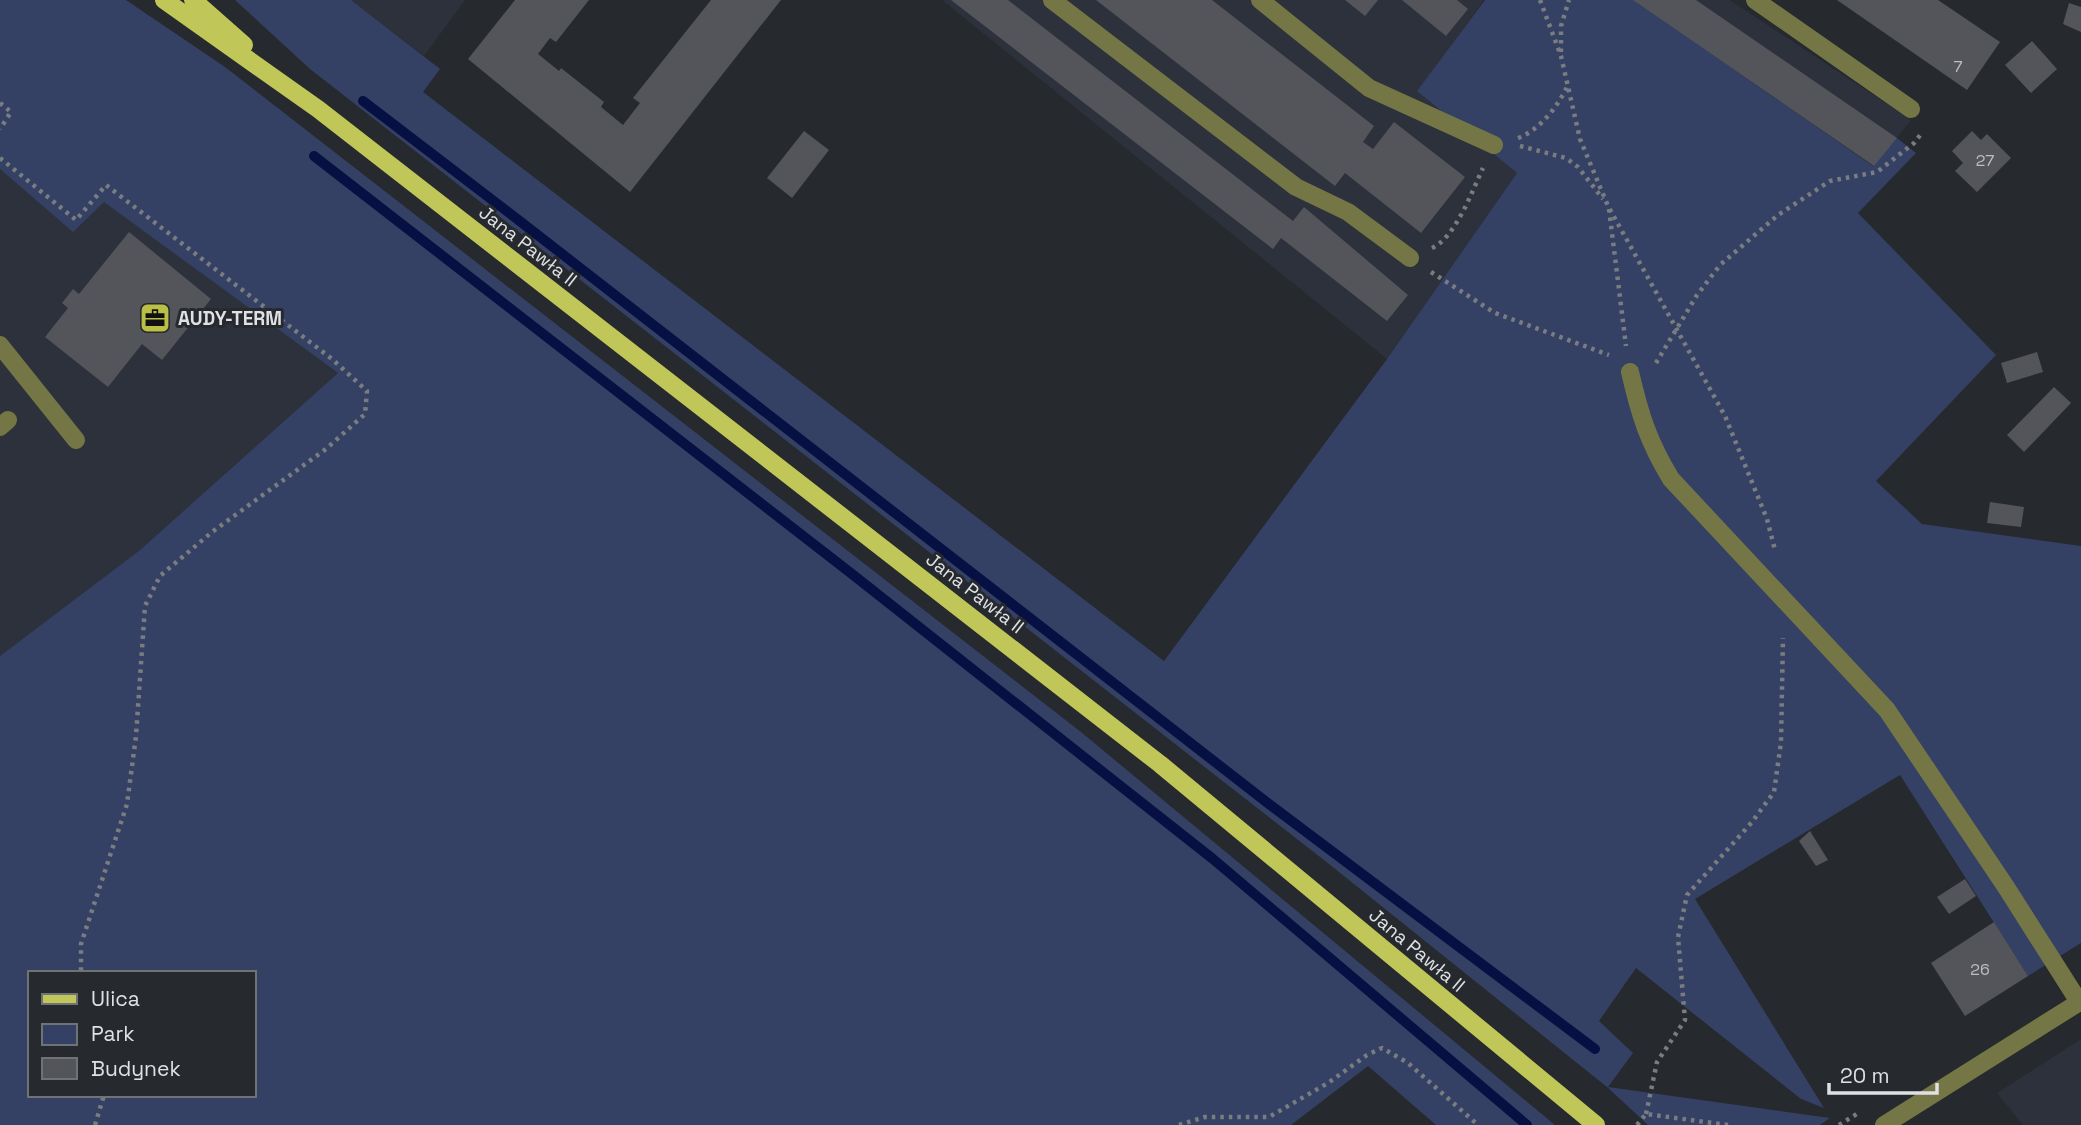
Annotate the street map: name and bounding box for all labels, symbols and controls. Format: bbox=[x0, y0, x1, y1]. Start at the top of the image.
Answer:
house number: 7 bbox=[1953, 56, 1963, 77]
house number: 27 bbox=[1976, 150, 1994, 171]
street label: Jana Pawła II bbox=[474, 200, 582, 292]
office icon: AUDY-TERM bbox=[138, 301, 172, 335]
place label: AUDY-TERM bbox=[178, 306, 282, 331]
street label: Jana Pawła II bbox=[921, 547, 1029, 639]
street label: Jana Pawła II bbox=[1364, 902, 1470, 998]
house number: 26 bbox=[1970, 959, 1990, 980]
legend bbox=[28, 971, 256, 1097]
text: Ulica bbox=[91, 985, 140, 1012]
text: Park bbox=[91, 1020, 135, 1047]
scale bar bbox=[1829, 1052, 1938, 1096]
text: Budynek bbox=[91, 1055, 181, 1082]
text: 20 m bbox=[1840, 1062, 1890, 1089]

